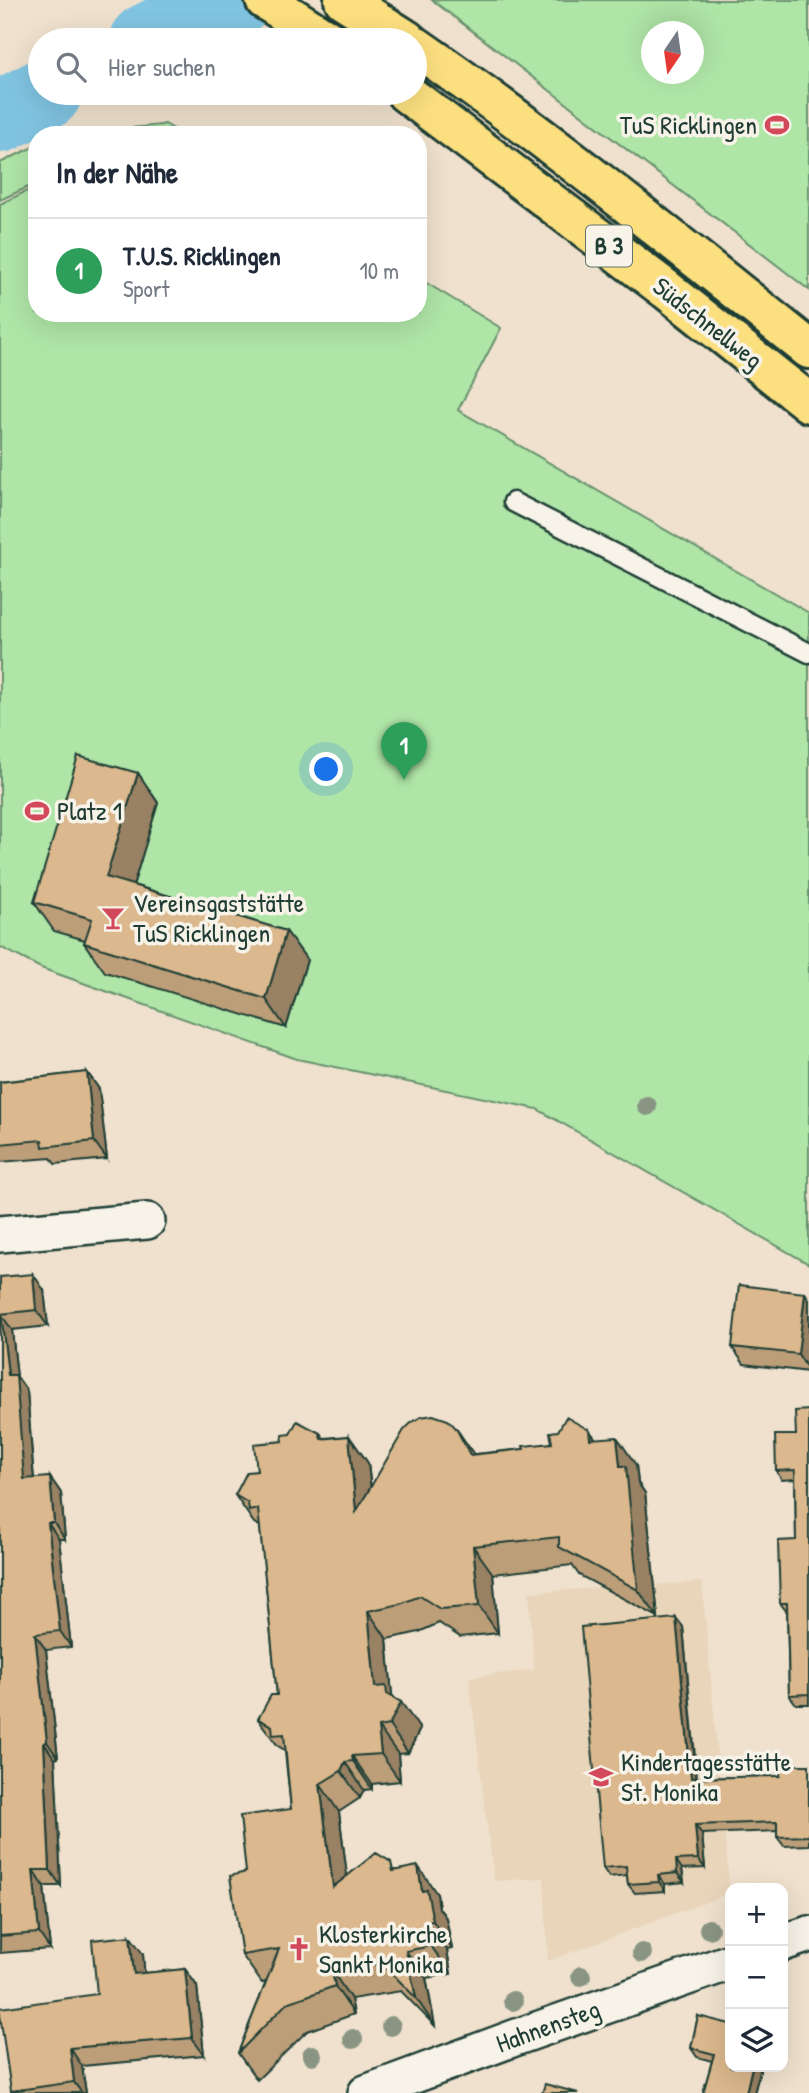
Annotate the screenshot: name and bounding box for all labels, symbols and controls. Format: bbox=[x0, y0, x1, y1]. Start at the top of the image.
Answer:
north arrow bbox=[641, 21, 704, 84]
search box bbox=[28, 28, 427, 105]
icon: search bbox=[52, 48, 90, 86]
text: Hier suchen bbox=[108, 49, 216, 84]
place label: TuS Ricklingen bbox=[620, 107, 757, 142]
sports icon: TuS Ricklingen bbox=[763, 111, 791, 139]
text: In der Nähe bbox=[56, 152, 178, 192]
road number: B 3 bbox=[586, 226, 632, 267]
text: T.U.S. Ricklingen bbox=[123, 238, 281, 273]
text: 1 bbox=[75, 255, 83, 286]
text: 10 m bbox=[359, 255, 399, 286]
street label: Südschnellweg bbox=[646, 269, 771, 377]
text: Sport bbox=[123, 273, 169, 304]
pin: 1 bbox=[381, 722, 427, 780]
your location bbox=[309, 752, 343, 786]
place label: Platz 1 bbox=[57, 793, 122, 828]
sports icon: Platz 1 bbox=[23, 797, 51, 825]
place label: Vereinsgaststätte TuS Ricklingen bbox=[133, 885, 304, 950]
bar icon: Vereinsgaststätte TuS Ricklingen bbox=[99, 904, 127, 932]
place label: Kindertagesstätte St. Monika bbox=[621, 1744, 791, 1809]
school or university icon: Kindertagesstätte St. Monika bbox=[587, 1763, 615, 1791]
map controls bbox=[725, 1883, 788, 2072]
button: + bbox=[725, 1883, 788, 1946]
place label: Klosterkirche Sankt Monika bbox=[319, 1916, 447, 1981]
church icon: Klosterkirche Sankt Monika bbox=[285, 1935, 313, 1963]
button: − bbox=[725, 1946, 788, 2009]
street label: Hahnensteg bbox=[491, 1991, 605, 2060]
button: layers bbox=[725, 2009, 788, 2072]

